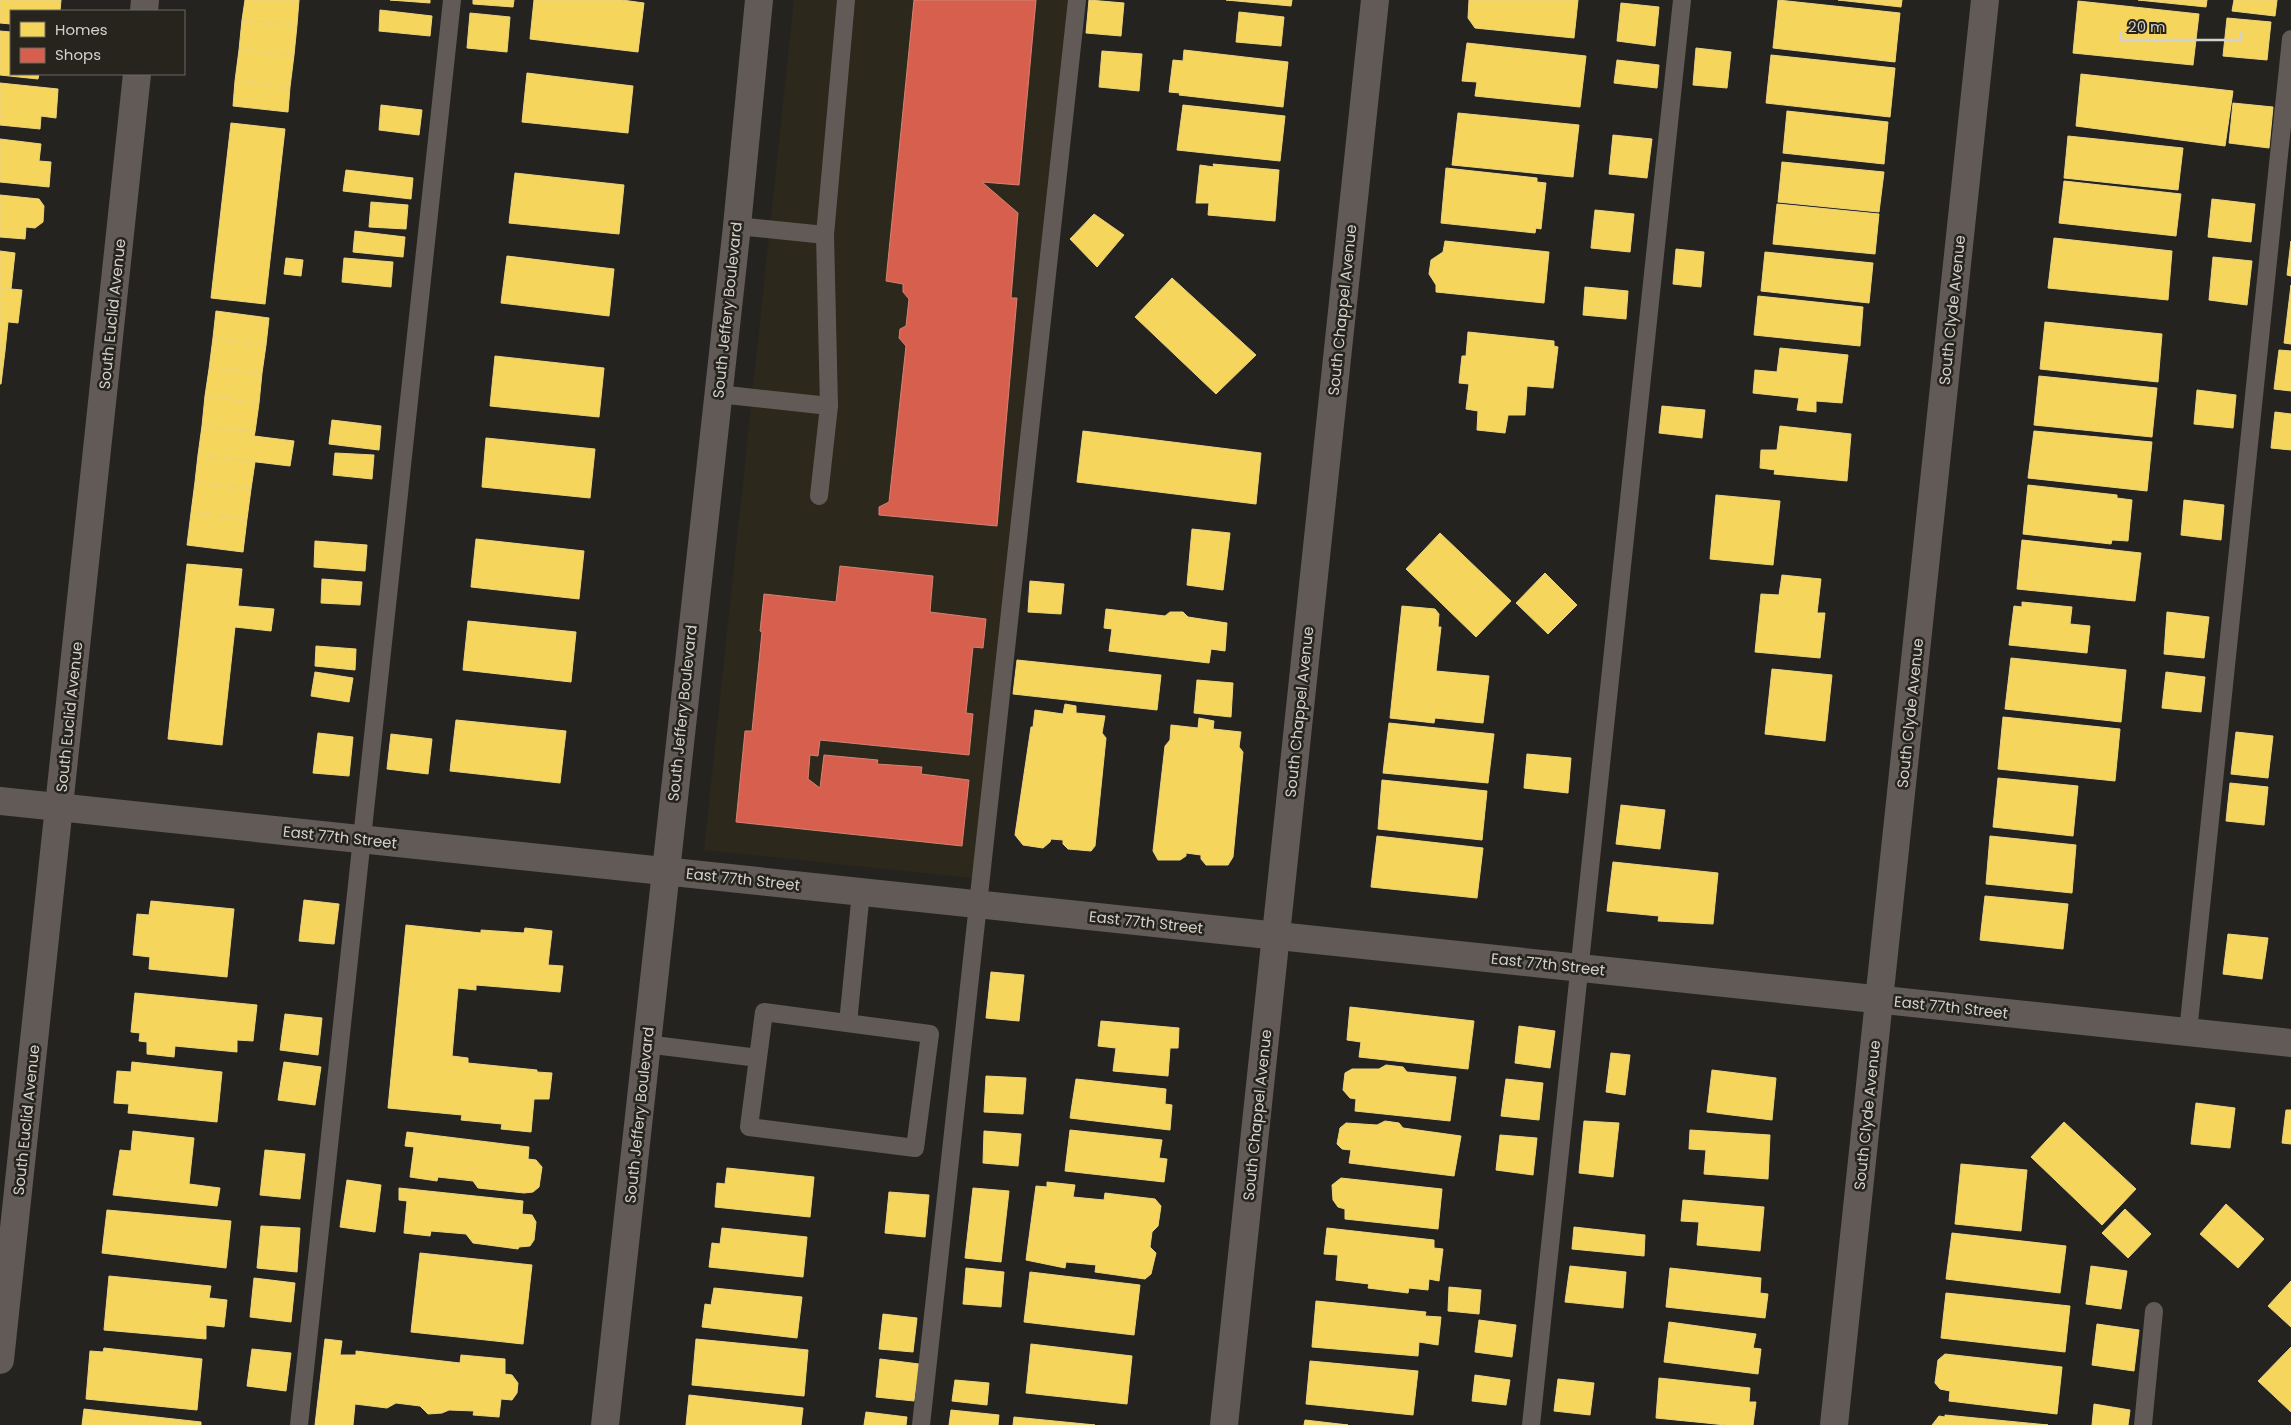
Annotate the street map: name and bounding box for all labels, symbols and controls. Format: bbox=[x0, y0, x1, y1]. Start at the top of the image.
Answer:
legend bbox=[10, 10, 185, 75]
scale bar bbox=[2121, 10, 2241, 42]
text: 20 m bbox=[2128, 16, 2166, 37]
text: Homes bbox=[55, 19, 108, 40]
text: Shops bbox=[55, 44, 101, 65]
street label: South Jeffery Boulevard bbox=[707, 221, 747, 399]
street label: South Chappel Avenue bbox=[1323, 223, 1361, 397]
street label: South Clyde Avenue bbox=[1934, 234, 1970, 386]
street label: South Euclid Avenue bbox=[94, 238, 130, 390]
street label: South Jeffery Boulevard bbox=[662, 624, 702, 802]
street label: South Chappel Avenue bbox=[1280, 625, 1318, 799]
street label: South Clyde Avenue bbox=[1892, 637, 1928, 789]
street label: South Euclid Avenue bbox=[51, 641, 87, 793]
street label: East 77th Street bbox=[282, 821, 398, 853]
street label: East 77th Street bbox=[685, 863, 801, 895]
street label: East 77th Street bbox=[1088, 906, 1204, 938]
street label: East 77th Street bbox=[1490, 948, 1606, 980]
street label: East 77th Street bbox=[1893, 991, 2009, 1023]
street label: South Jeffery Boulevard bbox=[619, 1026, 659, 1204]
street label: South Chappel Avenue bbox=[1238, 1028, 1276, 1202]
street label: South Clyde Avenue bbox=[1849, 1039, 1885, 1191]
street label: South Euclid Avenue bbox=[8, 1044, 44, 1196]

